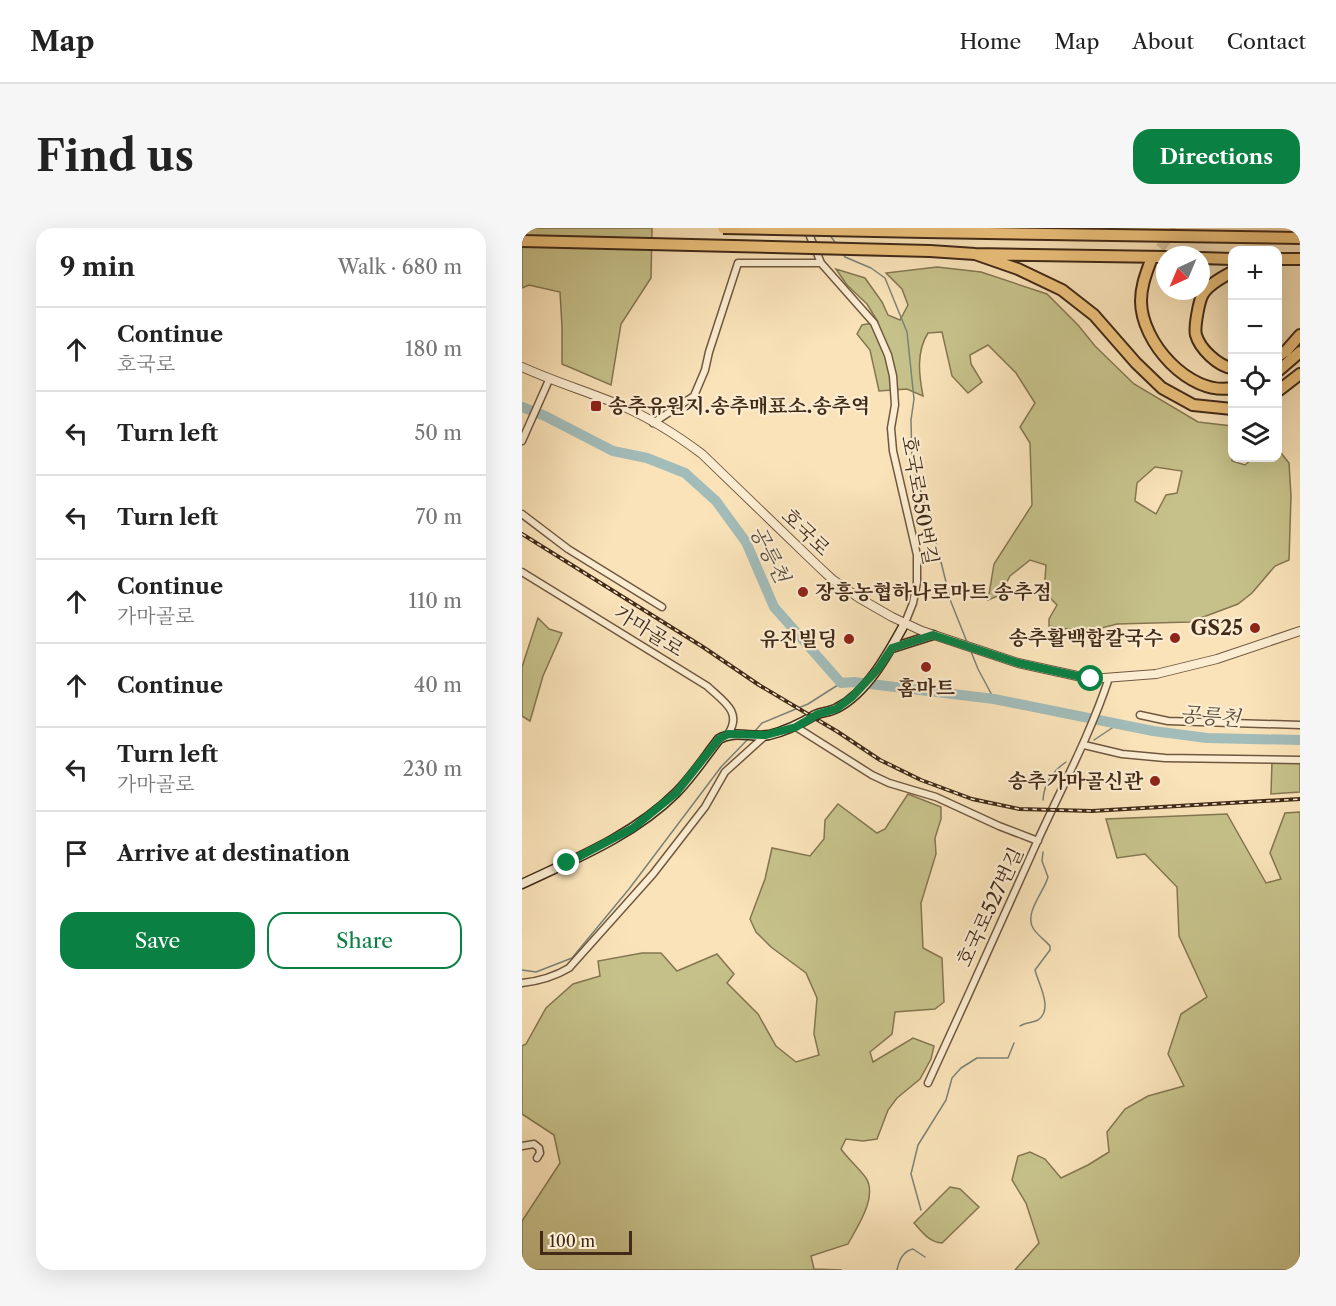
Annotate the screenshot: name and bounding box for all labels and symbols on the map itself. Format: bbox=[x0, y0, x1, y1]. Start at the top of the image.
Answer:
north arrow bbox=[1156, 246, 1210, 300]
place label: 송추유원지.송추매표소.송추역 bbox=[608, 394, 870, 418]
marker: 송추유원지.송추매표소.송추역 bbox=[589, 399, 603, 413]
street label: 호국로550번길 bbox=[897, 433, 943, 567]
street label: 호국로 bbox=[777, 503, 835, 561]
water label: 공릉천 bbox=[745, 521, 796, 588]
place label: 장흥농협하나로마트 송추점 bbox=[815, 580, 1052, 604]
marker: 장흥농협하나로마트 송추점 bbox=[796, 585, 810, 599]
street label: 가마골로 bbox=[610, 600, 688, 662]
place label: GS25 bbox=[1190, 616, 1243, 640]
marker: GS25 bbox=[1248, 621, 1262, 635]
place label: 송추활백합칼국수 bbox=[1008, 626, 1163, 650]
place label: 유진빌딩 bbox=[760, 627, 837, 651]
marker: 송추활백합칼국수 bbox=[1168, 631, 1182, 645]
marker: 유진빌딩 bbox=[842, 632, 856, 646]
marker: 홈마트 bbox=[919, 660, 933, 674]
route start bbox=[1077, 665, 1103, 691]
place label: 홈마트 bbox=[897, 676, 955, 700]
water label: 공릉천 bbox=[1179, 701, 1243, 731]
place label: 송추가마골신관 bbox=[1008, 769, 1144, 793]
marker: 송추가마골신관 bbox=[1148, 774, 1162, 788]
street label: 호국로527번길 bbox=[952, 844, 1028, 970]
route end bbox=[553, 849, 579, 875]
scale bar bbox=[540, 1228, 632, 1256]

